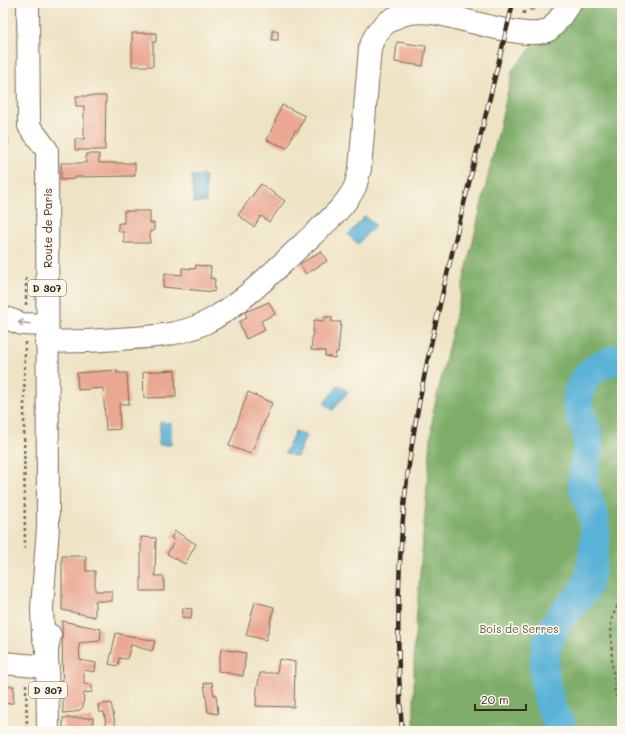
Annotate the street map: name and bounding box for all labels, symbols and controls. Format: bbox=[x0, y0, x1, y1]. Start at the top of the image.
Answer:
street label: Route de Paris bbox=[40, 188, 55, 268]
road number: D 307 bbox=[28, 280, 66, 296]
one-way arrow bbox=[18, 319, 31, 327]
park label: Bois de Serres bbox=[479, 621, 559, 636]
road number: D 307 bbox=[29, 682, 67, 698]
scale bar bbox=[475, 686, 526, 712]
text: 20 m bbox=[481, 691, 509, 707]

